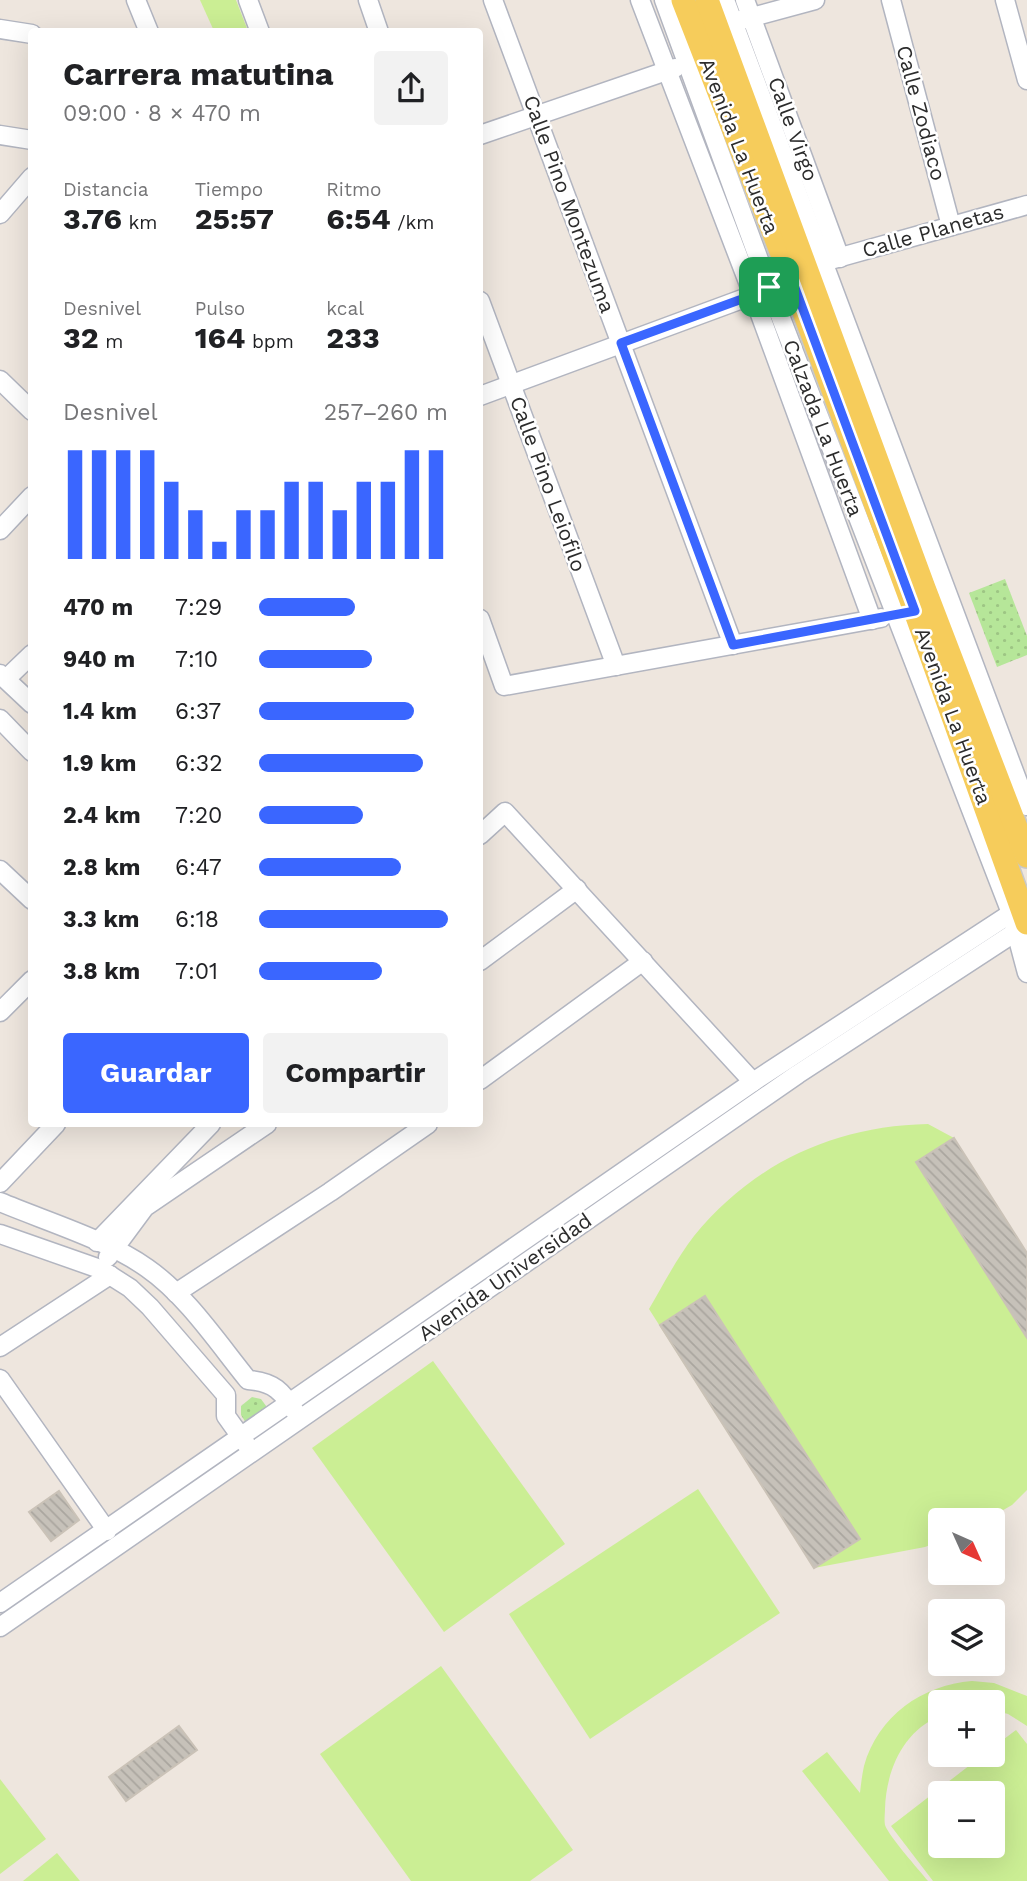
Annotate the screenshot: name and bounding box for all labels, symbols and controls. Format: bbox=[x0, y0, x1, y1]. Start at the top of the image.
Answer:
street label: Calle Zodiaco bbox=[891, 43, 952, 183]
button: share bbox=[374, 51, 448, 125]
street label: Avenida La Huerta bbox=[694, 54, 785, 237]
text: Carrera matutina bbox=[63, 55, 334, 93]
street label: Calle Virgo bbox=[763, 73, 824, 184]
street label: Calle Pino Montezuma bbox=[518, 92, 621, 316]
text: 09:00 · 8 × 470 m bbox=[63, 100, 261, 127]
text: Distancia bbox=[63, 178, 149, 201]
text: Tiempo bbox=[195, 178, 263, 201]
text: Ritmo bbox=[326, 178, 381, 201]
street label: Calle Planetas bbox=[859, 198, 1007, 263]
text: 3.76 bbox=[63, 201, 122, 236]
text: 25:57 bbox=[195, 201, 274, 236]
text: 6:54 bbox=[326, 201, 391, 236]
text: km bbox=[122, 211, 157, 234]
text: /km bbox=[391, 211, 434, 234]
pin bbox=[739, 257, 799, 317]
icon: arrive bbox=[750, 268, 788, 306]
text: Desnivel bbox=[63, 297, 141, 320]
text: Pulso bbox=[195, 297, 245, 320]
text: kcal bbox=[326, 297, 364, 320]
text: 32 bbox=[63, 320, 99, 355]
text: 164 bbox=[195, 320, 245, 355]
text: 233 bbox=[326, 320, 380, 355]
text: m bbox=[99, 330, 123, 353]
text: bpm bbox=[245, 330, 294, 353]
street label: Calzada La Huerta bbox=[778, 336, 869, 520]
street label: Calle Pino Leiofilo bbox=[505, 393, 592, 575]
text: Desnivel bbox=[63, 399, 158, 426]
text: 257–260 m bbox=[324, 399, 448, 426]
text: 470 m bbox=[63, 594, 133, 621]
text: 7:29 bbox=[175, 594, 222, 621]
street label: Avenida La Huerta bbox=[910, 624, 997, 808]
text: 940 m bbox=[63, 646, 135, 673]
text: 7:10 bbox=[175, 646, 218, 673]
text: 1.4 km bbox=[63, 698, 137, 725]
text: 6:37 bbox=[175, 698, 221, 725]
text: 1.9 km bbox=[63, 750, 136, 777]
text: 6:32 bbox=[175, 750, 223, 777]
text: 2.4 km bbox=[63, 802, 141, 829]
text: 7:20 bbox=[175, 802, 222, 829]
text: 2.8 km bbox=[63, 854, 140, 881]
text: 6:47 bbox=[175, 854, 222, 881]
text: 3.3 km bbox=[63, 906, 139, 933]
text: 6:18 bbox=[175, 906, 219, 933]
text: 3.8 km bbox=[63, 958, 140, 985]
text: 7:01 bbox=[175, 958, 218, 985]
button: Guardar bbox=[63, 1033, 249, 1113]
button: Compartir bbox=[263, 1033, 448, 1113]
street label: Avenida Universidad bbox=[413, 1207, 596, 1346]
north arrow bbox=[928, 1508, 1004, 1586]
map controls bbox=[928, 1508, 1005, 1858]
button: layers bbox=[928, 1599, 1005, 1676]
button: + bbox=[928, 1690, 1005, 1767]
button: − bbox=[928, 1781, 1005, 1858]

